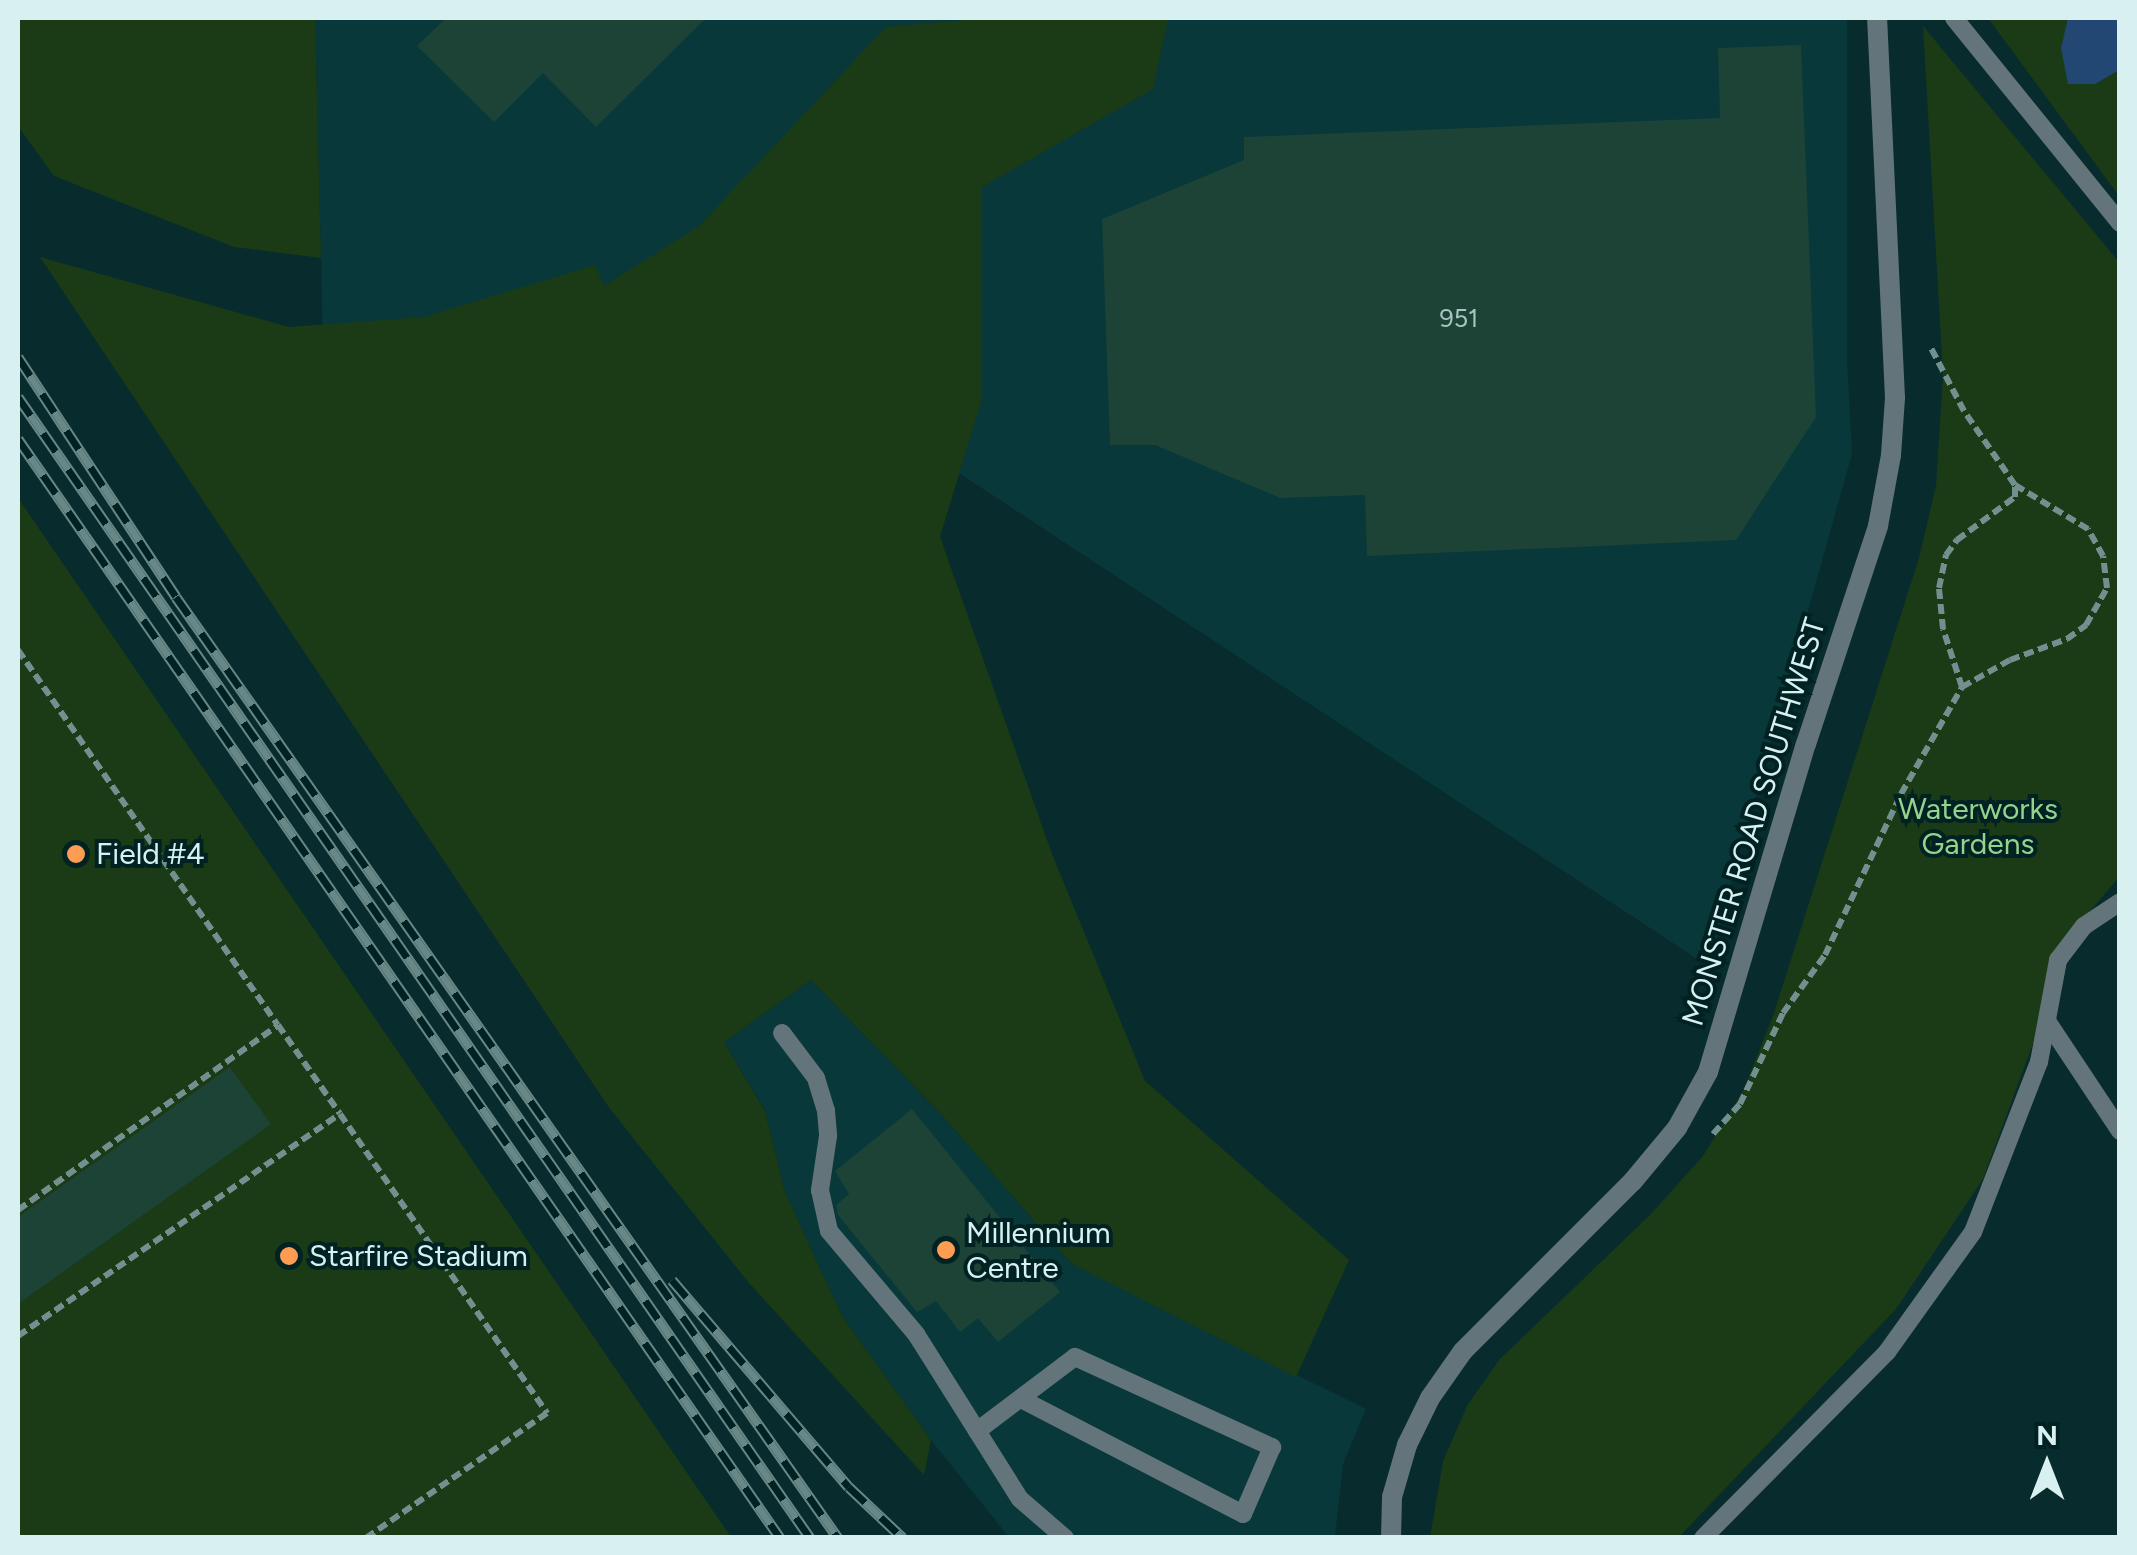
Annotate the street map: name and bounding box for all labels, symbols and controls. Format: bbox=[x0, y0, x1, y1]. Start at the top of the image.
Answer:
house number: 951 bbox=[1440, 303, 1478, 333]
street label: MONSTER ROAD SOUTHWEST bbox=[1675, 614, 1833, 1030]
park label: Waterworks Gardens bbox=[1898, 791, 2058, 862]
place label: Field #4 bbox=[96, 836, 205, 872]
marker: Field #4 bbox=[65, 843, 87, 865]
place label: Millennium Centre bbox=[966, 1215, 1111, 1286]
place label: Starfire Stadium bbox=[309, 1238, 528, 1274]
marker: Millennium Centre bbox=[935, 1239, 957, 1261]
marker: Starfire Stadium bbox=[278, 1245, 300, 1267]
north arrow bbox=[1997, 1415, 2097, 1515]
text: N bbox=[2036, 1418, 2058, 1452]

